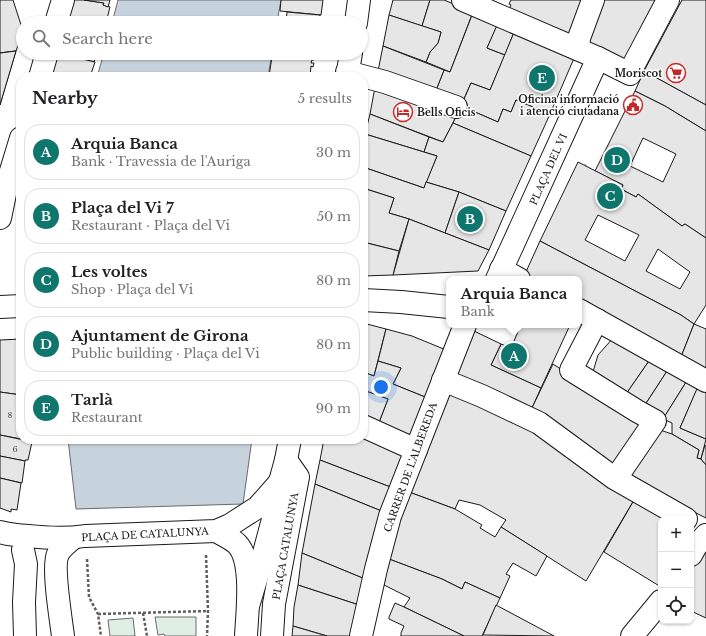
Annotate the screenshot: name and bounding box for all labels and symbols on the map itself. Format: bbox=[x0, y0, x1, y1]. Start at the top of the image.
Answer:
supermarket icon: Moriscot bbox=[665, 62, 687, 84]
pin: E bbox=[529, 63, 555, 93]
place label: Moriscot bbox=[615, 67, 662, 80]
place label: Oficina informació i atenció ciutadana bbox=[518, 93, 619, 118]
public building icon: Oficina informació i atenció ciutadana bbox=[622, 94, 644, 116]
hotel icon: Bells Oficis bbox=[392, 101, 414, 123]
place label: Bells Oficis bbox=[417, 106, 476, 119]
street label: PLAÇA DEL VI bbox=[527, 131, 570, 207]
pin: D bbox=[604, 145, 630, 175]
pin: C bbox=[597, 181, 623, 211]
pin: B bbox=[457, 204, 483, 234]
pin: A bbox=[501, 341, 527, 371]
your location bbox=[371, 377, 391, 397]
street label: CARRER DE L'ALBEREDA bbox=[381, 400, 440, 534]
house number: 8 bbox=[8, 410, 13, 420]
house number: 6 bbox=[12, 444, 18, 454]
street label: PLAÇA CATALUNYA bbox=[270, 491, 301, 601]
street label: PLAÇA DE CATALUNYA bbox=[81, 525, 209, 544]

